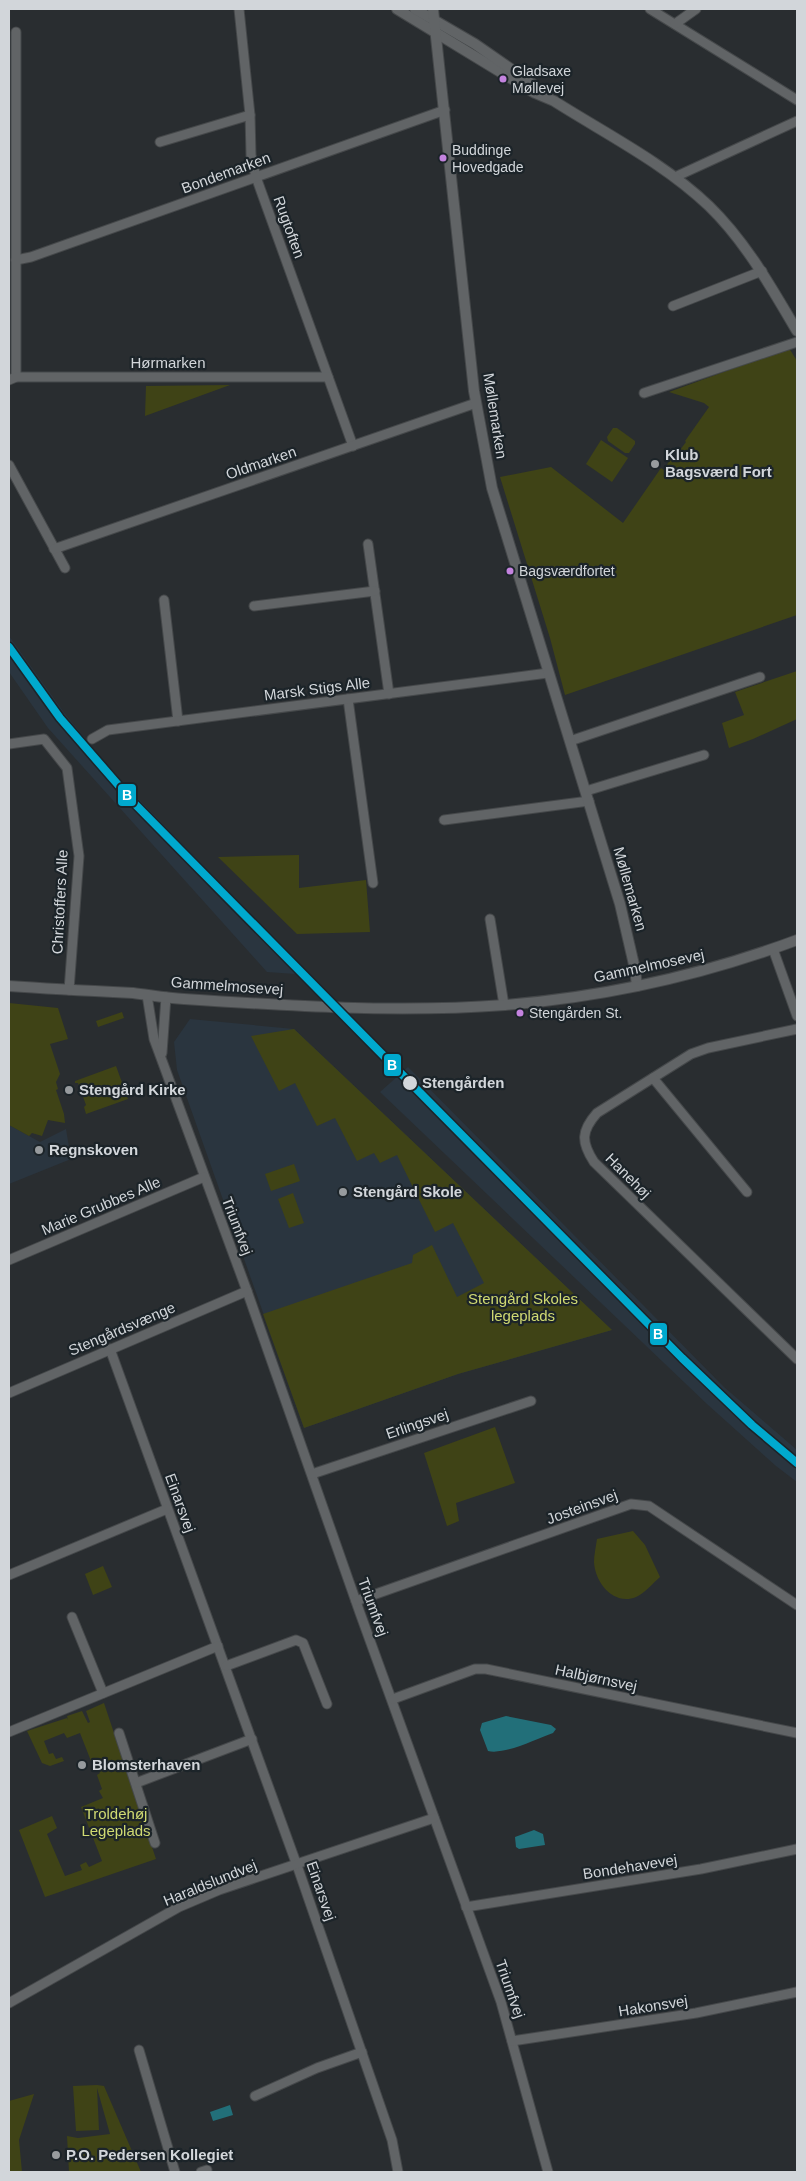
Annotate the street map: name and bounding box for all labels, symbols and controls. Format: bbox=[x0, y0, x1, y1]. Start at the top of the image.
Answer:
place label: Gladsaxe Møllevej bbox=[512, 63, 571, 96]
marker: Gladsaxe Møllevej bbox=[498, 74, 508, 84]
place label: Buddinge Hovedgade bbox=[452, 142, 524, 175]
street label: Bondemarken bbox=[179, 149, 273, 196]
marker: Buddinge Hovedgade bbox=[438, 153, 448, 163]
street label: Rugtoften bbox=[270, 193, 309, 260]
street label: Hørmarken bbox=[130, 354, 206, 371]
street label: Møllemarken bbox=[480, 372, 511, 460]
street label: Oldmarken bbox=[223, 443, 298, 483]
place label: Klub Bagsværd Fort bbox=[665, 446, 772, 480]
marker: Klub Bagsværd Fort bbox=[649, 458, 661, 470]
place label: Bagsværdfortet bbox=[519, 563, 615, 579]
marker: Bagsværdfortet bbox=[505, 566, 515, 576]
street label: Marsk Stigs Alle bbox=[263, 674, 371, 703]
line badge: B bbox=[117, 783, 137, 807]
text: B bbox=[122, 787, 132, 803]
street label: Møllemarken bbox=[610, 845, 651, 933]
street label: Christoffers Alle bbox=[48, 849, 71, 955]
street label: Gammelmosevej bbox=[592, 945, 706, 986]
street label: Gammelmosevej bbox=[170, 973, 284, 998]
place label: Stengården St. bbox=[529, 1005, 622, 1021]
marker: Stengården St. bbox=[515, 1008, 525, 1018]
line badge: B bbox=[383, 1053, 402, 1077]
text: B bbox=[387, 1057, 397, 1073]
marker: Stengården bbox=[401, 1074, 419, 1092]
place label: Stengården bbox=[422, 1074, 505, 1091]
place label: Stengård Kirke bbox=[79, 1081, 186, 1098]
marker: Stengård Kirke bbox=[63, 1084, 75, 1096]
place label: Regnskoven bbox=[49, 1141, 138, 1158]
marker: Regnskoven bbox=[33, 1144, 45, 1156]
street label: Hanehøj bbox=[602, 1150, 654, 1202]
street label: Marie Grubbes Alle bbox=[39, 1173, 163, 1238]
place label: Stengård Skole bbox=[353, 1183, 462, 1200]
marker: Stengård Skole bbox=[337, 1186, 349, 1198]
street label: Triumfvej bbox=[219, 1194, 256, 1257]
park label: Stengård Skoles legeplads bbox=[468, 1290, 578, 1324]
street label: Stengårdsvænge bbox=[66, 1298, 178, 1359]
line badge: B bbox=[649, 1322, 668, 1346]
text: B bbox=[653, 1326, 663, 1342]
street label: Erlingsvej bbox=[383, 1405, 450, 1442]
street label: Einarsvej bbox=[162, 1471, 199, 1535]
street label: Josteinsvej bbox=[544, 1486, 620, 1527]
street label: Triumfvej bbox=[355, 1575, 392, 1638]
street label: Halbjørnsvej bbox=[554, 1661, 639, 1694]
place label: Blomsterhaven bbox=[92, 1756, 200, 1773]
marker: Blomsterhaven bbox=[76, 1759, 88, 1771]
park label: Troldehøj Legeplads bbox=[81, 1805, 151, 1839]
street label: Bondehavevej bbox=[582, 1851, 678, 1882]
street label: Haraldslundvej bbox=[161, 1856, 259, 1909]
street label: Einarsvej bbox=[303, 1859, 340, 1923]
street label: Triumfvej bbox=[492, 1957, 528, 2021]
street label: Hakonsvej bbox=[617, 1992, 689, 2019]
place label: P.O. Pedersen Kollegiet bbox=[66, 2146, 233, 2163]
marker: P.O. Pedersen Kollegiet bbox=[50, 2149, 62, 2161]

